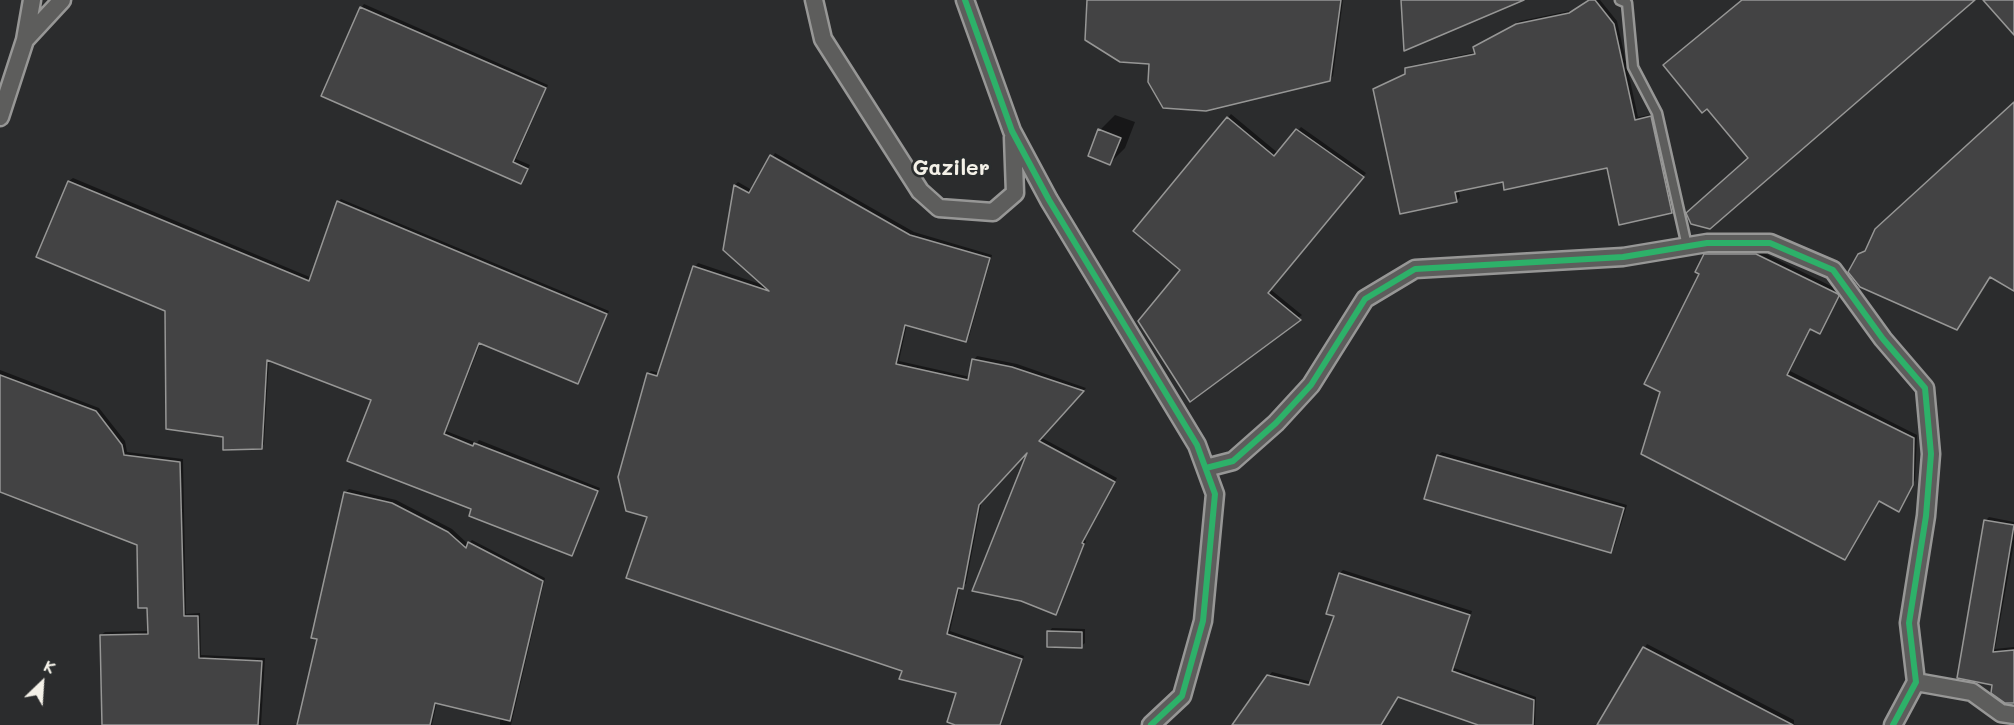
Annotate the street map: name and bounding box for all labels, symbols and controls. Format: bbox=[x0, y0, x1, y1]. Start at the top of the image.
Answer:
district label: Gaziler bbox=[912, 156, 990, 182]
north arrow bbox=[12, 653, 72, 713]
text: K bbox=[41, 654, 59, 678]

